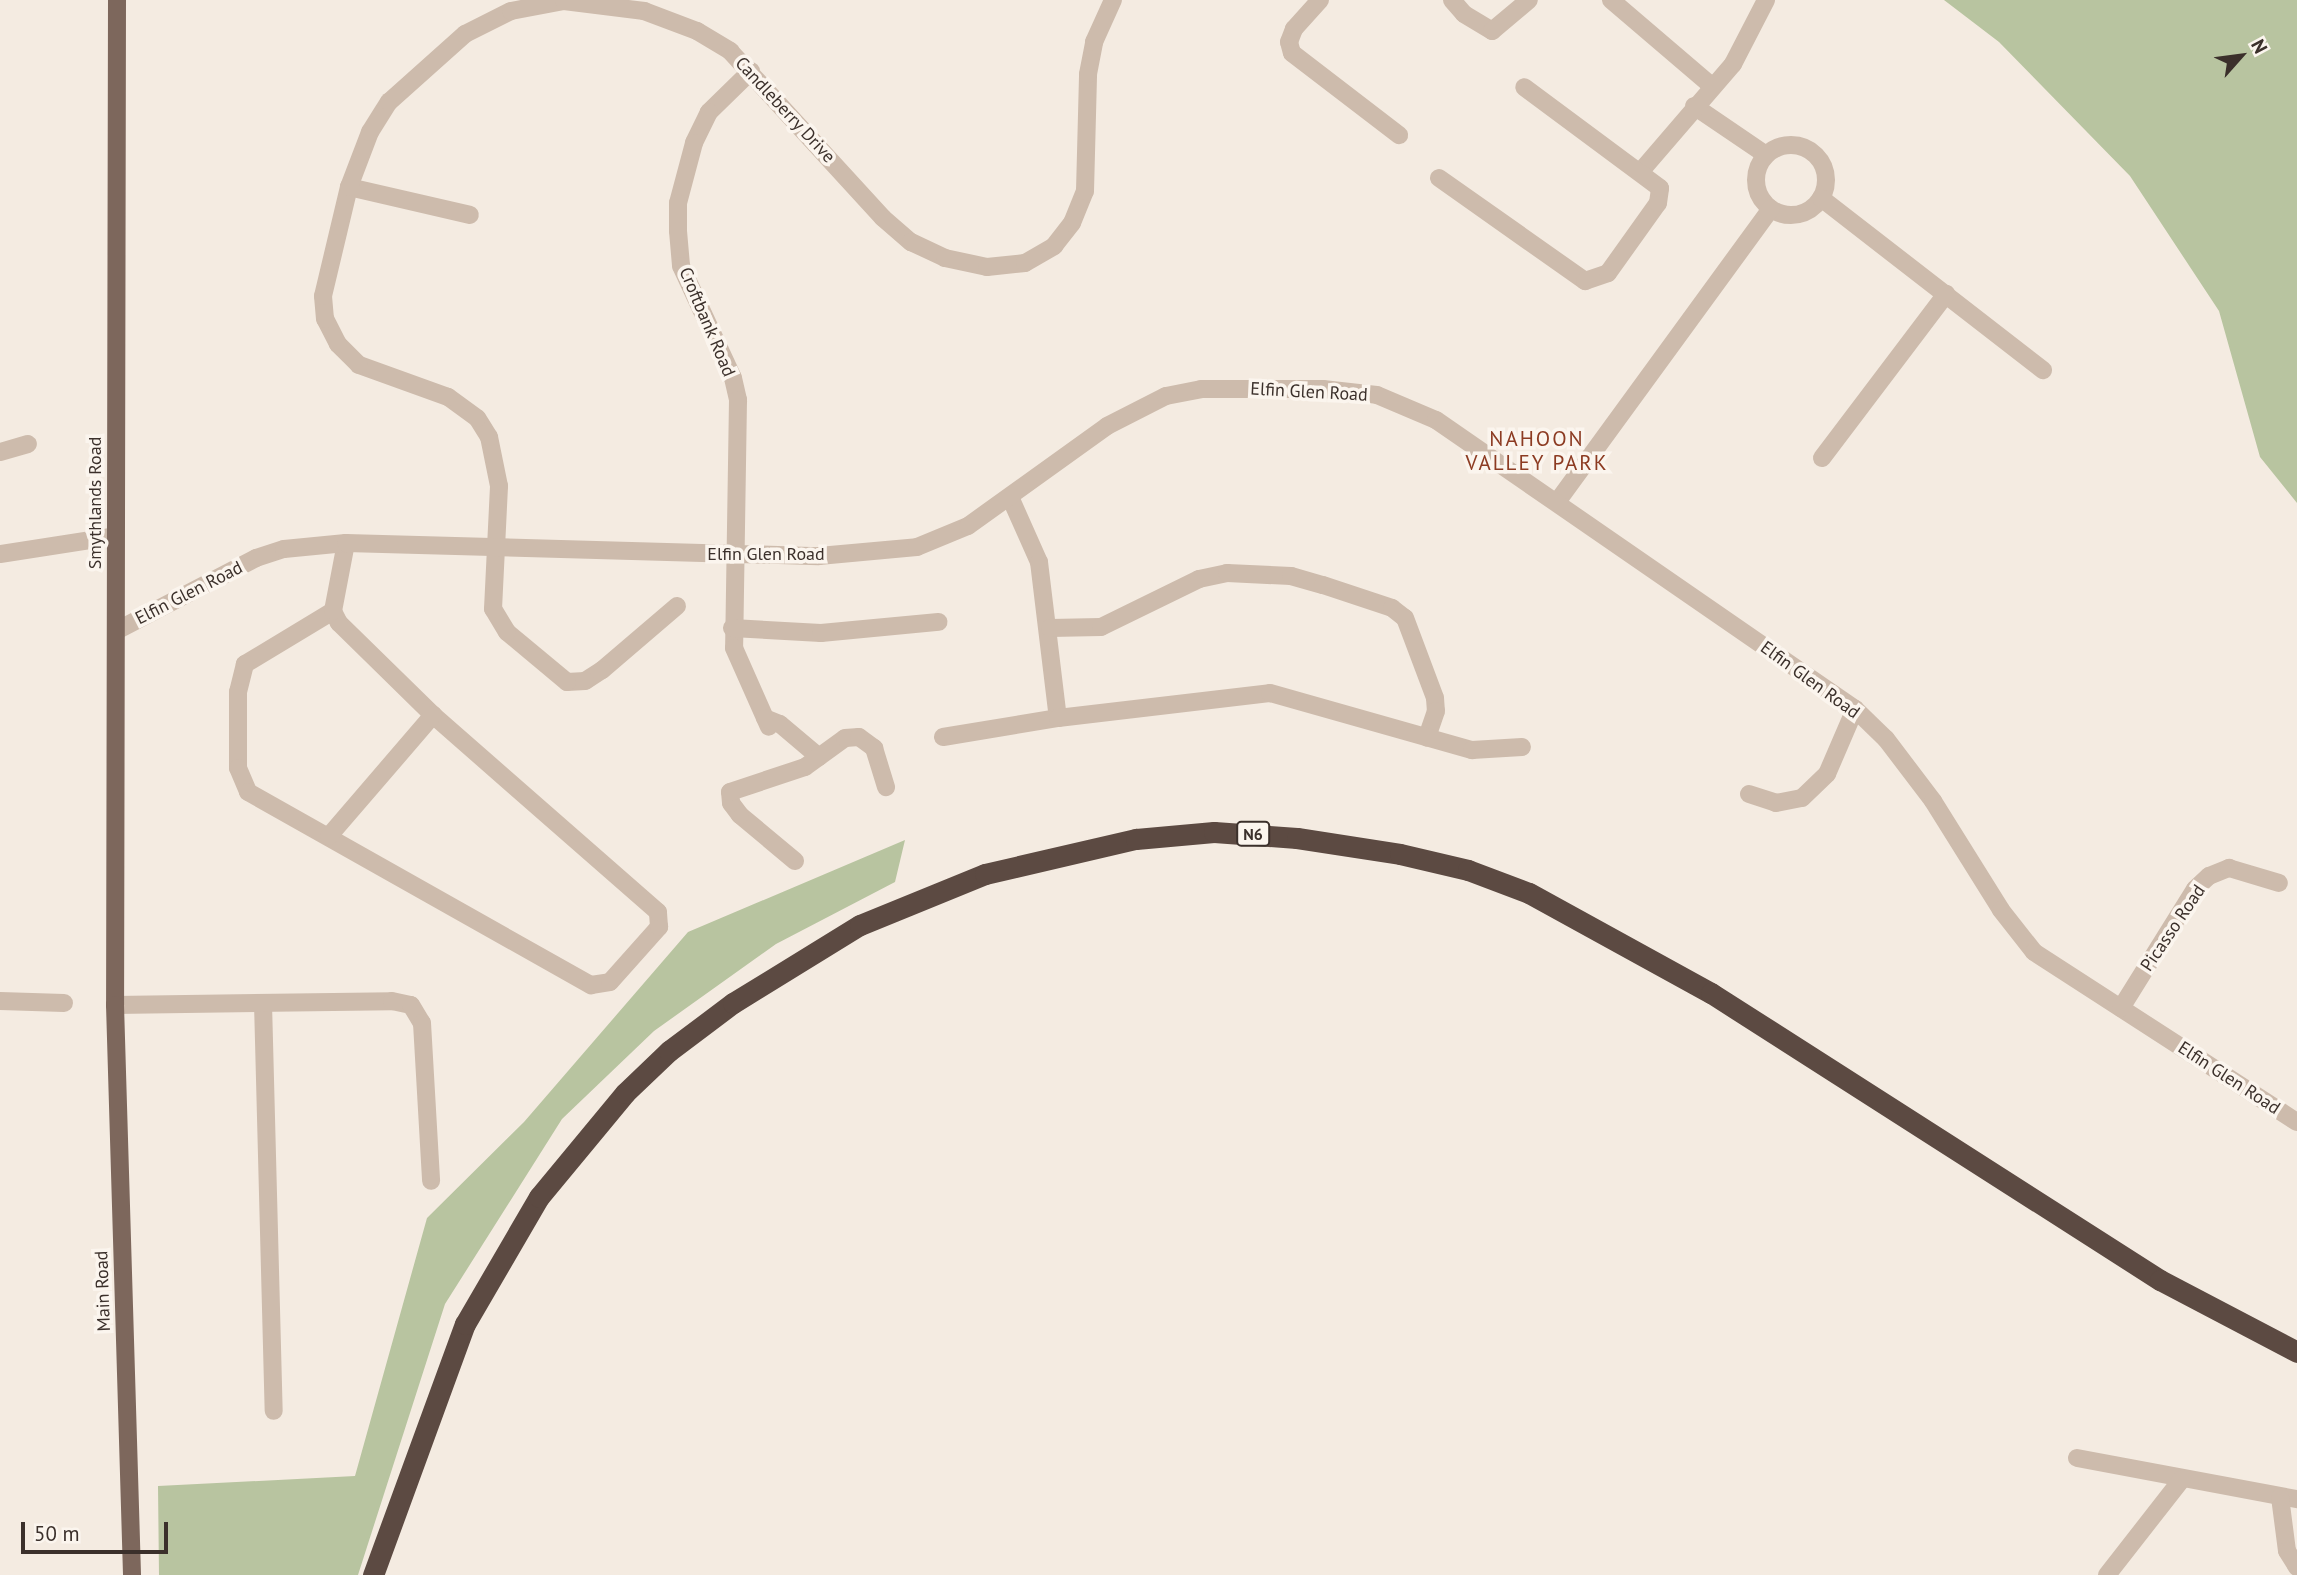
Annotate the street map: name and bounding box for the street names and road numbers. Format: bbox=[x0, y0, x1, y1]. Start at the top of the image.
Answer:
street label: Candleberry Drive bbox=[730, 52, 840, 168]
street label: Croftbank Road bbox=[674, 264, 740, 380]
street label: Elfin Glen Road bbox=[1250, 378, 1368, 406]
street label: Smythlands Road bbox=[84, 437, 106, 569]
street label: Elfin Glen Road bbox=[707, 543, 825, 565]
street label: Elfin Glen Road bbox=[132, 557, 246, 629]
street label: Elfin Glen Road bbox=[1756, 637, 1864, 723]
road number: N6 bbox=[1236, 821, 1270, 846]
street label: Picasso Road bbox=[2136, 881, 2210, 975]
street label: Elfin Glen Road bbox=[2174, 1037, 2284, 1119]
street label: Main Road bbox=[91, 1250, 115, 1332]

